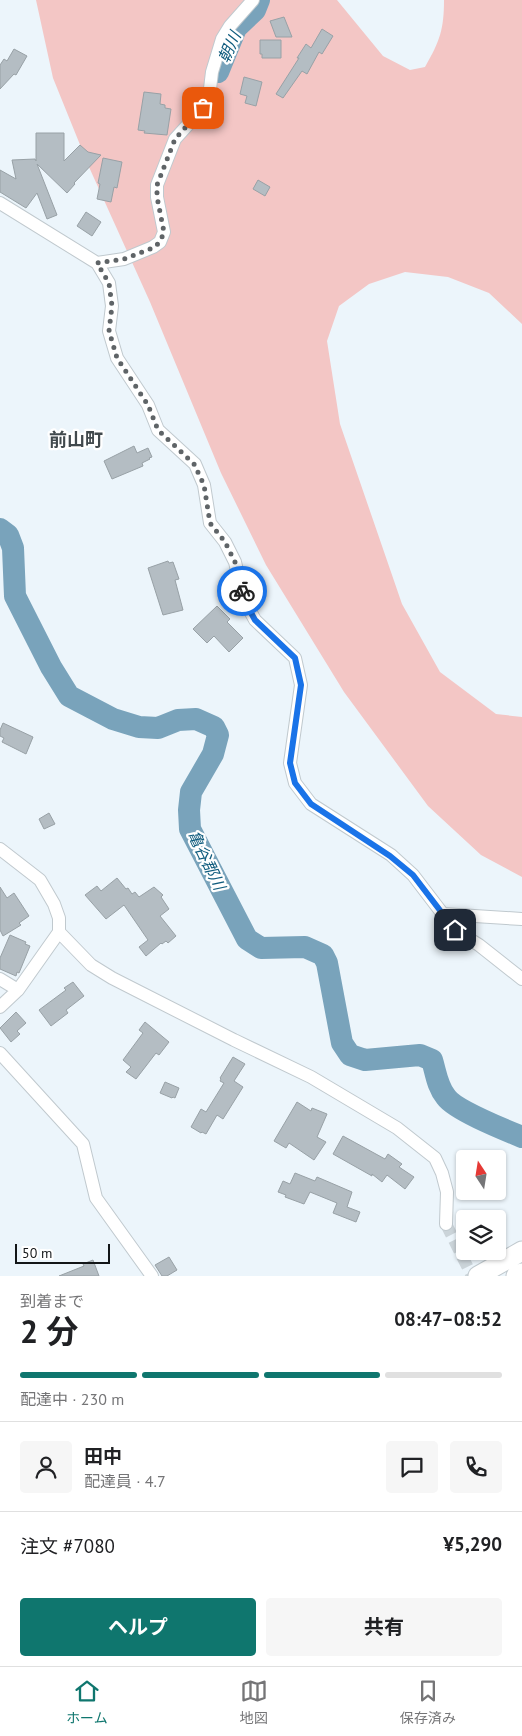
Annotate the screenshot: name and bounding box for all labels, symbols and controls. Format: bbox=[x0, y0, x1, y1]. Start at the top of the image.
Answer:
water label: 朝川 bbox=[213, 26, 245, 66]
pin bbox=[182, 87, 224, 129]
icon: bag bbox=[189, 94, 217, 122]
district label: 前山町 bbox=[49, 428, 103, 451]
courier bbox=[217, 566, 267, 616]
icon: bike bbox=[228, 577, 256, 605]
water label: 亀谷郡川 bbox=[184, 827, 231, 895]
pin bbox=[434, 909, 476, 951]
icon: home bbox=[441, 916, 469, 944]
north arrow bbox=[456, 1150, 506, 1200]
map controls bbox=[456, 1150, 506, 1260]
button: layers bbox=[456, 1210, 506, 1260]
scale bar bbox=[15, 1241, 110, 1264]
text: 50 m bbox=[22, 1244, 52, 1262]
text: 到着まで bbox=[20, 1291, 84, 1311]
text: 08:47–08:52 bbox=[394, 1307, 502, 1331]
text: 2 分 bbox=[20, 1310, 78, 1352]
text: 配達中 · 230 m bbox=[20, 1389, 124, 1409]
button: person bbox=[20, 1441, 72, 1493]
button: chat bbox=[386, 1441, 438, 1493]
button: phone bbox=[450, 1441, 502, 1493]
text: 田中 bbox=[84, 1444, 122, 1468]
text: 配達員 · 4.7 bbox=[84, 1471, 166, 1491]
text: ¥5,290 bbox=[443, 1532, 502, 1556]
text: 注文 #7080 bbox=[20, 1534, 115, 1558]
button: ヘルプ bbox=[20, 1598, 256, 1656]
button: 共有 bbox=[266, 1598, 502, 1656]
tab: ホーム bbox=[66, 1677, 108, 1727]
tab: 地図 bbox=[240, 1677, 268, 1727]
tab: 保存済み bbox=[400, 1677, 456, 1727]

